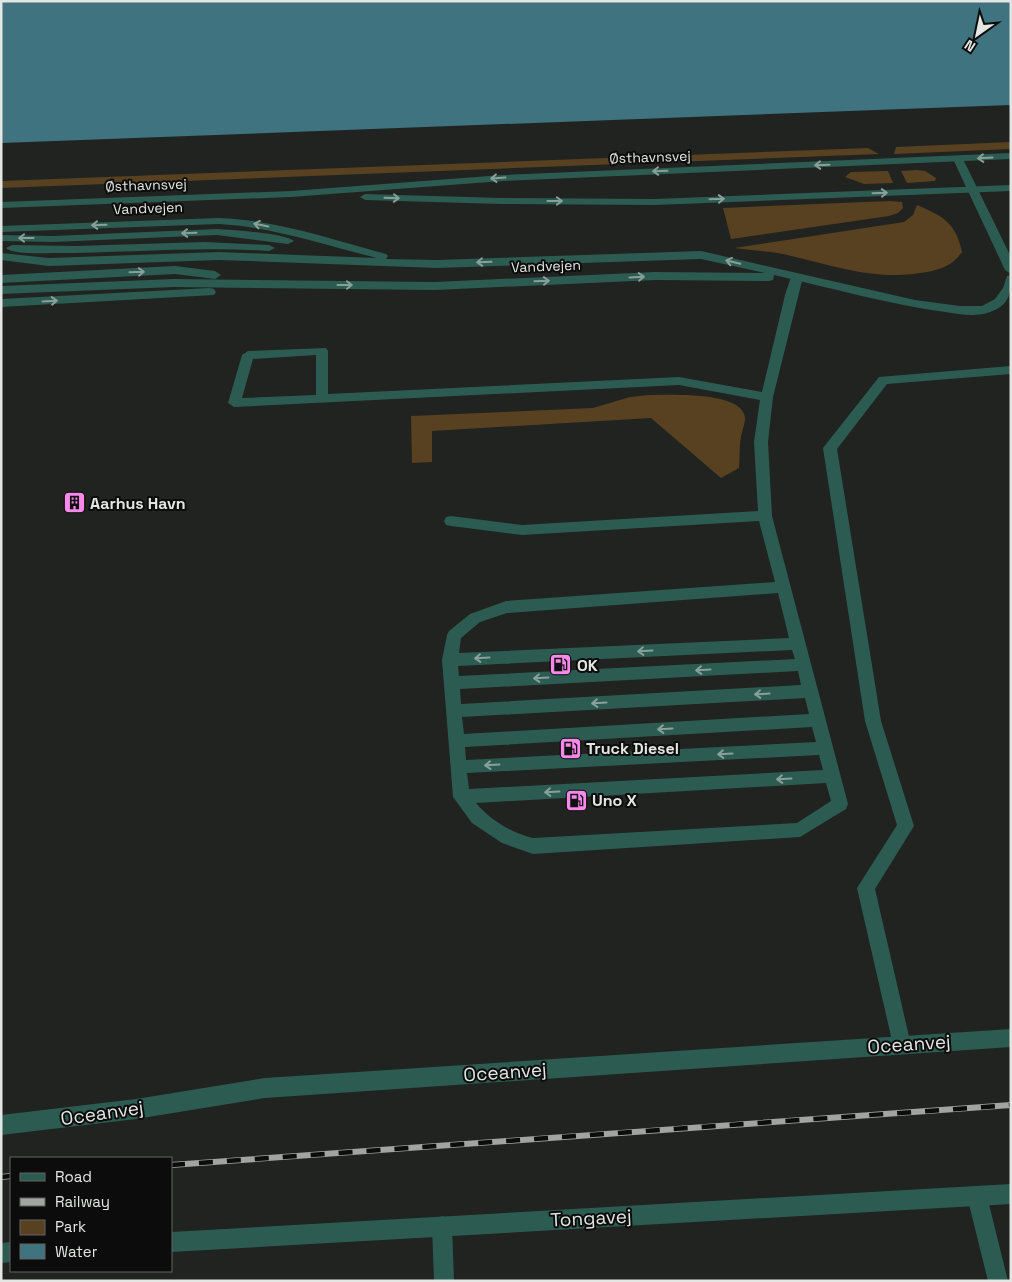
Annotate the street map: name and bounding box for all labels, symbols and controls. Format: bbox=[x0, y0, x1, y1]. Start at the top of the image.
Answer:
north arrow bbox=[952, 10, 1002, 60]
text: N bbox=[961, 36, 979, 56]
street label: Østhavnsvej bbox=[609, 147, 691, 167]
one-way arrow bbox=[977, 153, 993, 162]
one-way arrow bbox=[815, 160, 831, 170]
one-way arrow bbox=[652, 167, 668, 176]
one-way arrow bbox=[490, 174, 506, 183]
street label: Østhavnsvej bbox=[105, 175, 187, 195]
one-way arrow bbox=[871, 189, 887, 198]
one-way arrow bbox=[384, 193, 400, 202]
one-way arrow bbox=[709, 195, 725, 204]
one-way arrow bbox=[546, 196, 562, 206]
street label: Vandvejen bbox=[113, 198, 183, 218]
one-way arrow bbox=[91, 220, 107, 229]
one-way arrow bbox=[253, 220, 269, 230]
one-way arrow bbox=[181, 229, 197, 238]
one-way arrow bbox=[19, 233, 35, 243]
street label: Vandvejen bbox=[511, 256, 581, 276]
one-way arrow bbox=[476, 257, 492, 267]
one-way arrow bbox=[725, 257, 741, 266]
one-way arrow bbox=[129, 267, 145, 277]
one-way arrow bbox=[628, 273, 644, 282]
one-way arrow bbox=[534, 277, 550, 286]
one-way arrow bbox=[336, 280, 353, 290]
one-way arrow bbox=[42, 297, 58, 306]
building icon: Aarhus Havn bbox=[62, 491, 86, 515]
place label: Aarhus Havn bbox=[90, 493, 186, 514]
one-way arrow bbox=[637, 646, 653, 655]
fuel station icon: OK bbox=[549, 653, 573, 677]
one-way arrow bbox=[475, 654, 491, 663]
place label: OK bbox=[577, 655, 598, 676]
one-way arrow bbox=[695, 666, 711, 675]
one-way arrow bbox=[533, 674, 549, 683]
one-way arrow bbox=[754, 689, 770, 698]
one-way arrow bbox=[592, 698, 608, 707]
one-way arrow bbox=[657, 724, 673, 733]
fuel station icon: Truck Diesel bbox=[558, 736, 582, 760]
place label: Truck Diesel bbox=[586, 738, 679, 759]
one-way arrow bbox=[717, 749, 733, 758]
one-way arrow bbox=[485, 761, 501, 770]
one-way arrow bbox=[776, 774, 792, 783]
one-way arrow bbox=[544, 788, 560, 797]
fuel station icon: Uno X bbox=[564, 788, 588, 812]
place label: Uno X bbox=[592, 790, 637, 811]
street label: Oceanvej bbox=[867, 1029, 951, 1059]
street label: Oceanvej bbox=[463, 1057, 547, 1087]
street label: Oceanvej bbox=[59, 1095, 145, 1131]
legend bbox=[10, 1157, 172, 1272]
text: Road bbox=[55, 1167, 92, 1186]
text: Railway bbox=[55, 1192, 110, 1211]
street label: Tongavej bbox=[550, 1203, 632, 1233]
text: Park bbox=[55, 1217, 86, 1236]
text: Water bbox=[55, 1242, 98, 1261]

